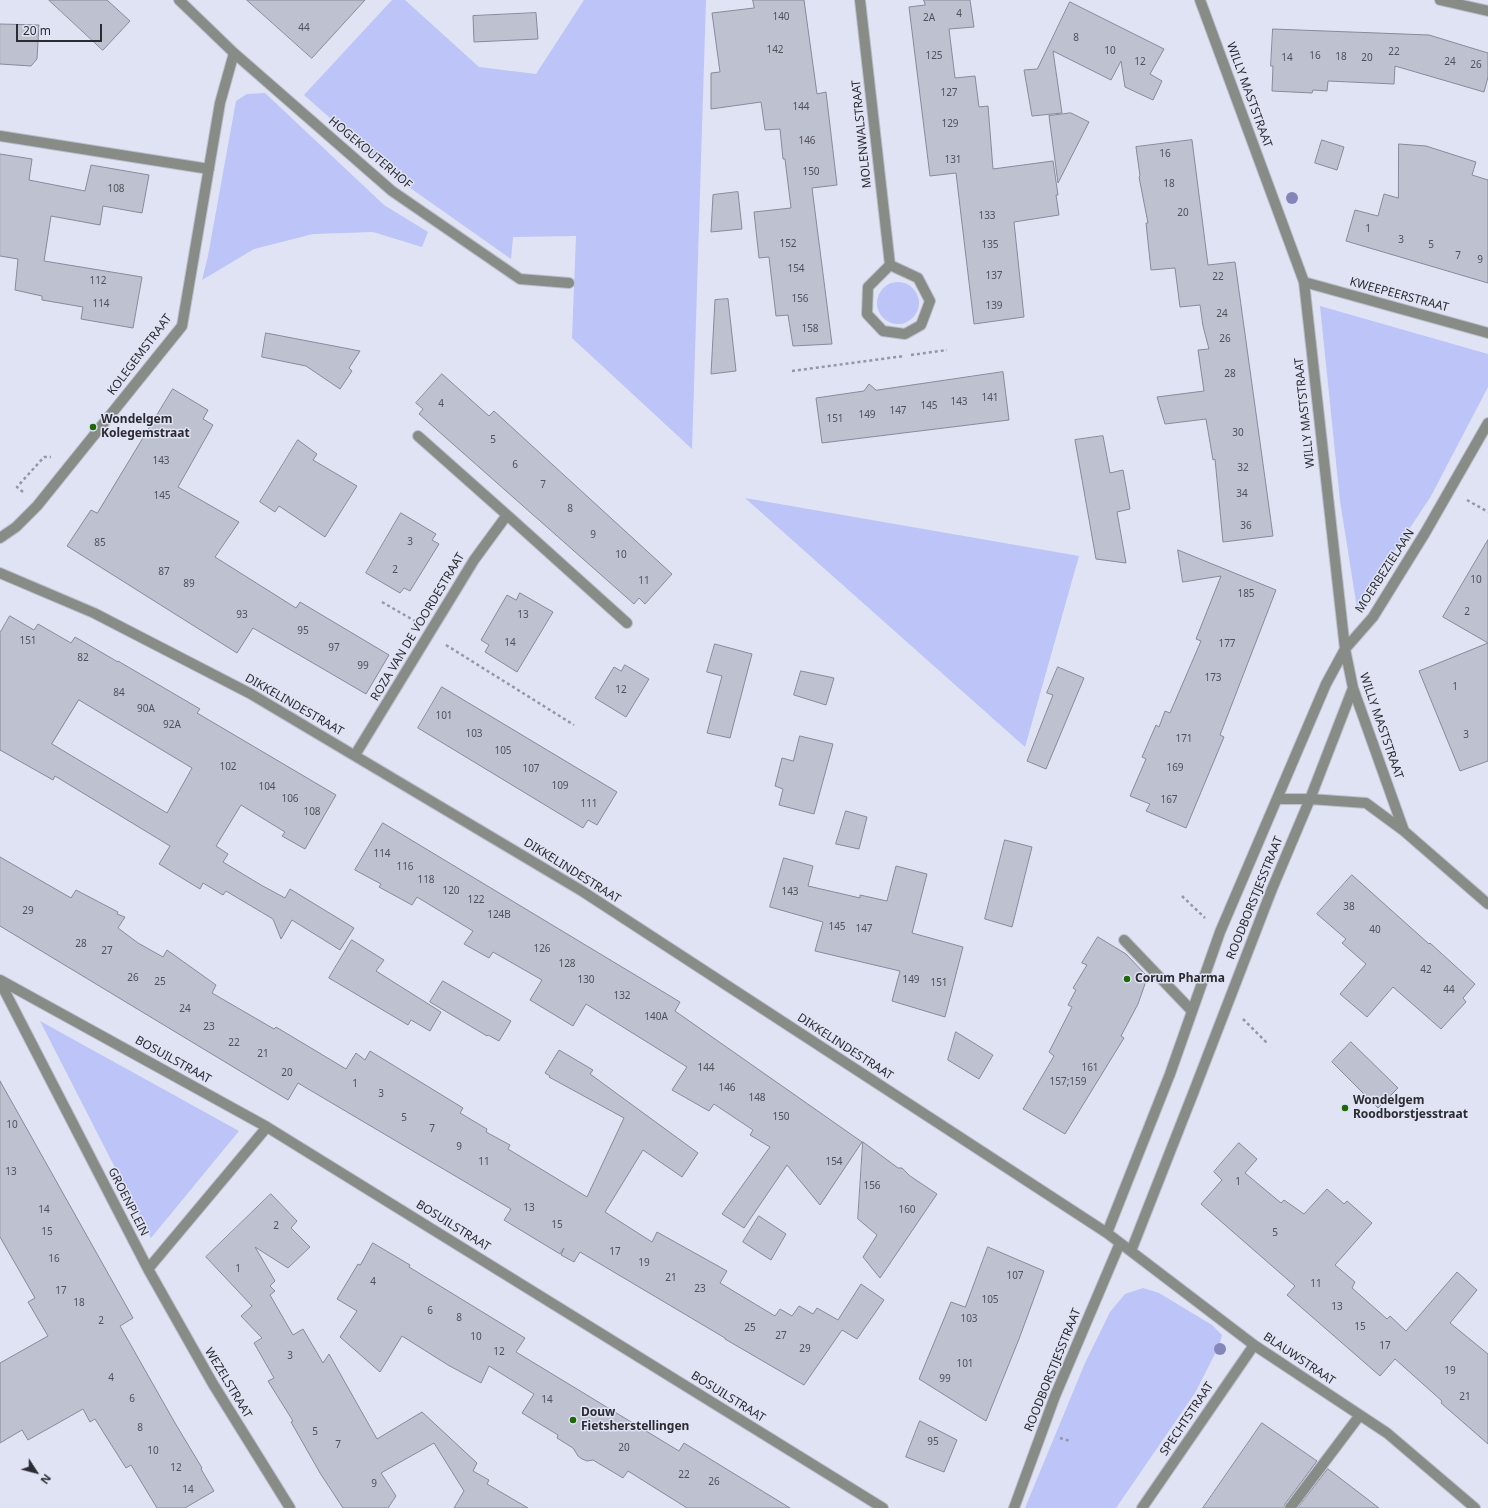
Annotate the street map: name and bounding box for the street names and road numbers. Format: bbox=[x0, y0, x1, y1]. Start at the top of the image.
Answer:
street label: WILLY MASTSTRAAT bbox=[1223, 40, 1275, 150]
street label: MOLENWALSTRAAT bbox=[849, 79, 875, 189]
street label: HOGEKOUTERHOF bbox=[325, 114, 415, 192]
street label: KWEEPEERSTRAAT bbox=[1348, 275, 1450, 315]
street label: KOLEGEMSTRAAT bbox=[105, 312, 175, 398]
street label: WILLY MASTSTRAAT bbox=[1292, 357, 1318, 469]
street label: MOERBEZIELAAN bbox=[1352, 526, 1418, 616]
street label: ROZA VAN DE VOORDESTRAAT bbox=[368, 550, 468, 704]
street label: DIKKELINDESTRAAT bbox=[242, 671, 346, 739]
street label: WILLY MASTSTRAAT bbox=[1356, 671, 1406, 781]
street label: ROODBORSTJESSTRAAT bbox=[1224, 834, 1286, 962]
street label: DIKKELINDESTRAAT bbox=[521, 835, 623, 907]
street label: DIKKELINDESTRAAT bbox=[794, 1011, 896, 1083]
street label: BOSUILSTRAAT bbox=[132, 1033, 214, 1087]
street label: GROENPLEIN bbox=[105, 1165, 151, 1239]
street label: BOSUILSTRAAT bbox=[413, 1197, 493, 1255]
street label: ROODBORSTJESSTRAAT bbox=[1022, 1306, 1084, 1434]
street label: BLAUWSTRAAT bbox=[1260, 1330, 1338, 1388]
street label: WEZELSTRAAT bbox=[201, 1345, 255, 1421]
street label: BOSUILSTRAAT bbox=[688, 1368, 768, 1426]
street label: SPECHTSTRAAT bbox=[1157, 1380, 1217, 1458]

